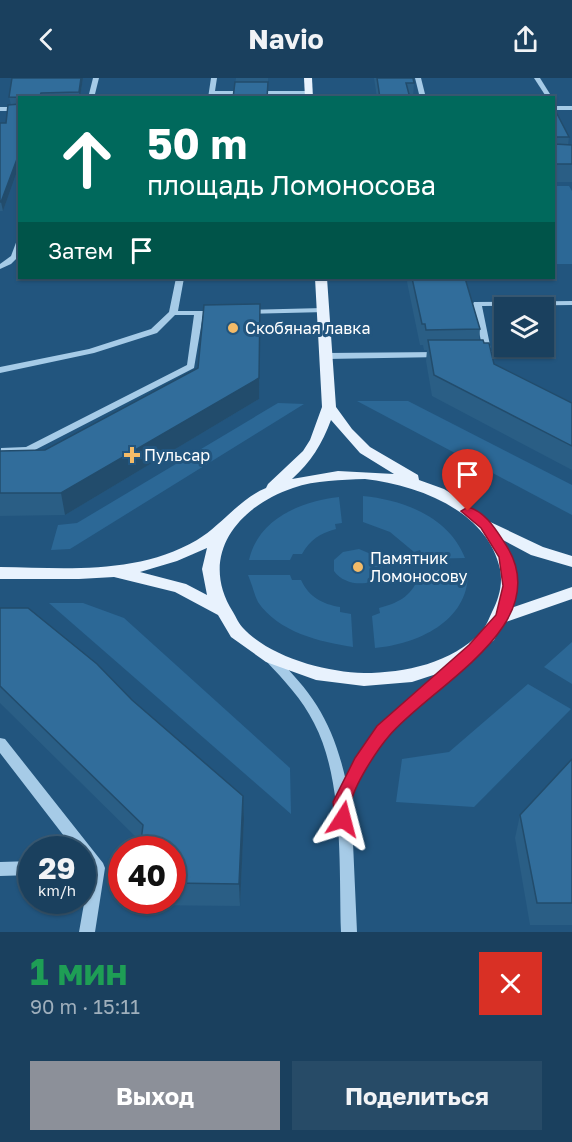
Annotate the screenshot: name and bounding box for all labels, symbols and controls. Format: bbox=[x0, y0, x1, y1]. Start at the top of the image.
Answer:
icon: back bbox=[30, 23, 63, 56]
text: Navio bbox=[248, 23, 324, 55]
icon: share bbox=[509, 23, 542, 56]
text: 50 m bbox=[147, 118, 247, 168]
icon: ahead bbox=[48, 120, 126, 198]
text: площадь Ломоносова bbox=[147, 169, 436, 201]
icon: arrive bbox=[125, 234, 158, 267]
text: Затем bbox=[48, 237, 113, 264]
map controls bbox=[494, 297, 554, 357]
button: layers bbox=[494, 297, 554, 357]
place label: Скобяная лавка bbox=[245, 318, 370, 338]
marker: Скобяная лавка bbox=[226, 321, 240, 335]
place label: Пульсар bbox=[144, 445, 210, 465]
marker: Пульсар bbox=[125, 448, 139, 462]
pin bbox=[442, 449, 493, 511]
icon: arrive bbox=[451, 458, 484, 491]
place label: Памятник Ломоносову bbox=[370, 548, 468, 586]
marker: Памятник Ломоносову bbox=[351, 560, 365, 574]
position arrow bbox=[311, 787, 375, 851]
speed limit sign: 40 bbox=[108, 836, 186, 914]
text: 29 bbox=[38, 850, 76, 886]
text: km/h bbox=[38, 881, 76, 899]
text: 1 мин bbox=[30, 950, 127, 993]
button: close bbox=[479, 952, 542, 1015]
text: 90 m · 15:11 bbox=[30, 994, 140, 1018]
button: Выход bbox=[30, 1061, 280, 1130]
button: Поделиться bbox=[292, 1061, 542, 1130]

